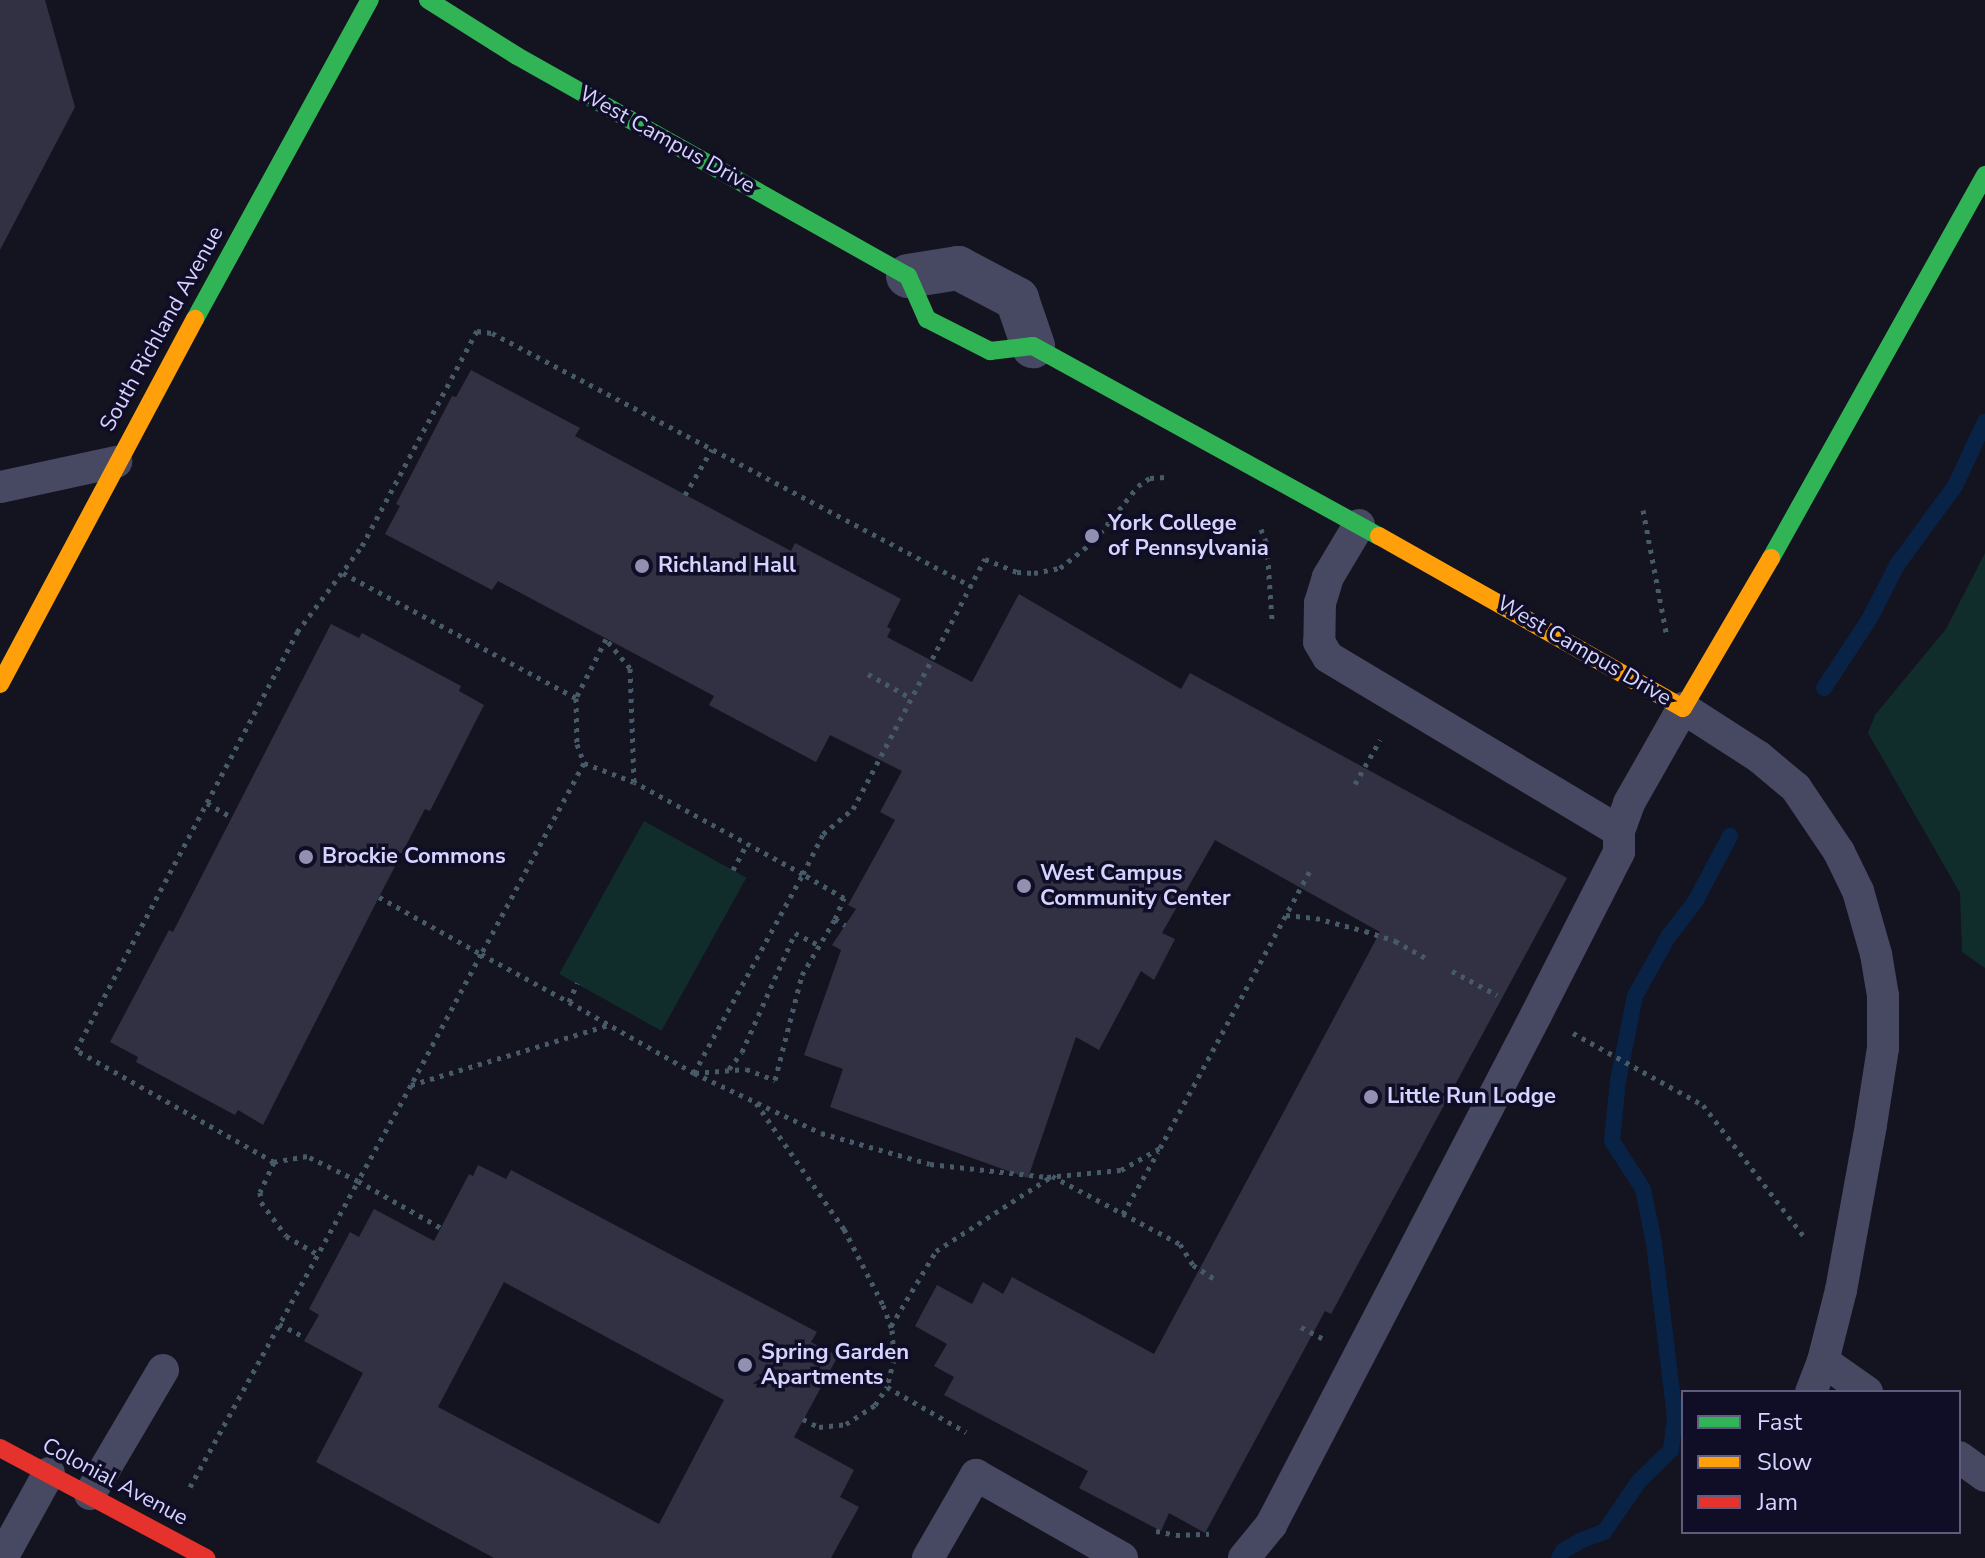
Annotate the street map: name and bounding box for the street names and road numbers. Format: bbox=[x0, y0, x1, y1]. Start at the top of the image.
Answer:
street label: West Campus Drive bbox=[574, 81, 760, 199]
street label: South Richland Avenue bbox=[95, 222, 229, 436]
street label: West Campus Drive bbox=[1492, 590, 1676, 712]
street label: Colonial Avenue bbox=[38, 1433, 192, 1531]

